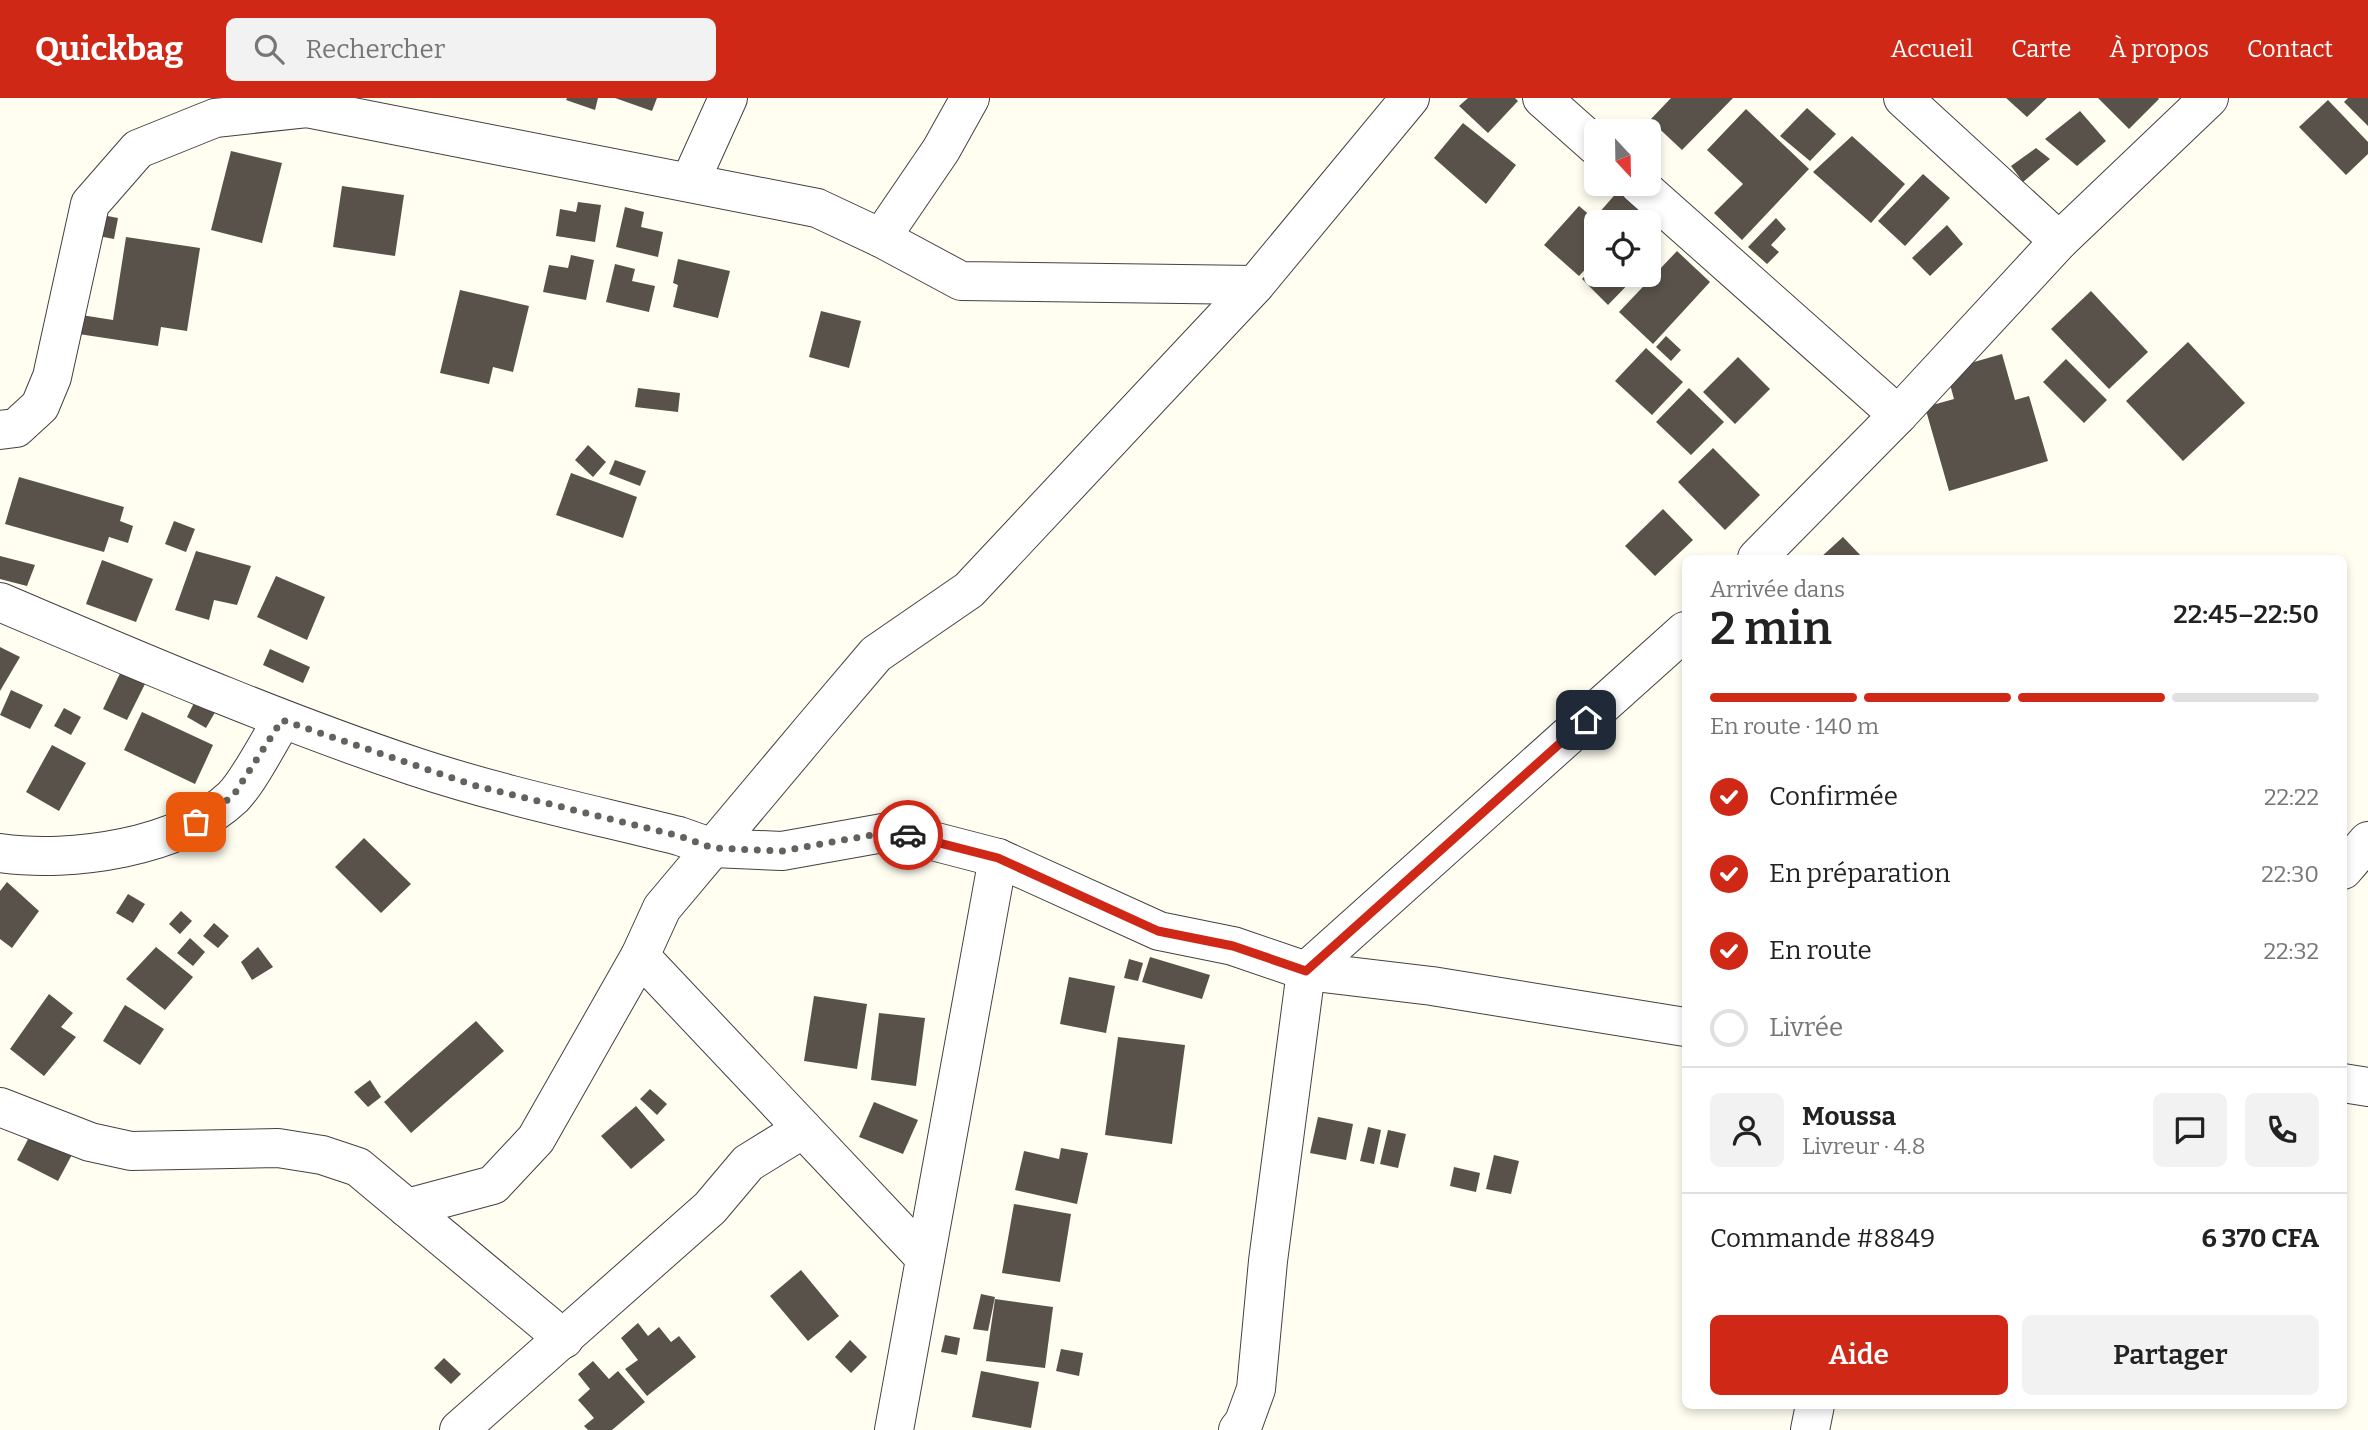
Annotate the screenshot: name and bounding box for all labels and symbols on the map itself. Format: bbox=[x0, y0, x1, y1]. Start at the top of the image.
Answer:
north arrow bbox=[1584, 119, 1661, 196]
pin bbox=[1556, 690, 1616, 750]
pin bbox=[166, 792, 226, 852]
courier bbox=[873, 800, 943, 870]

